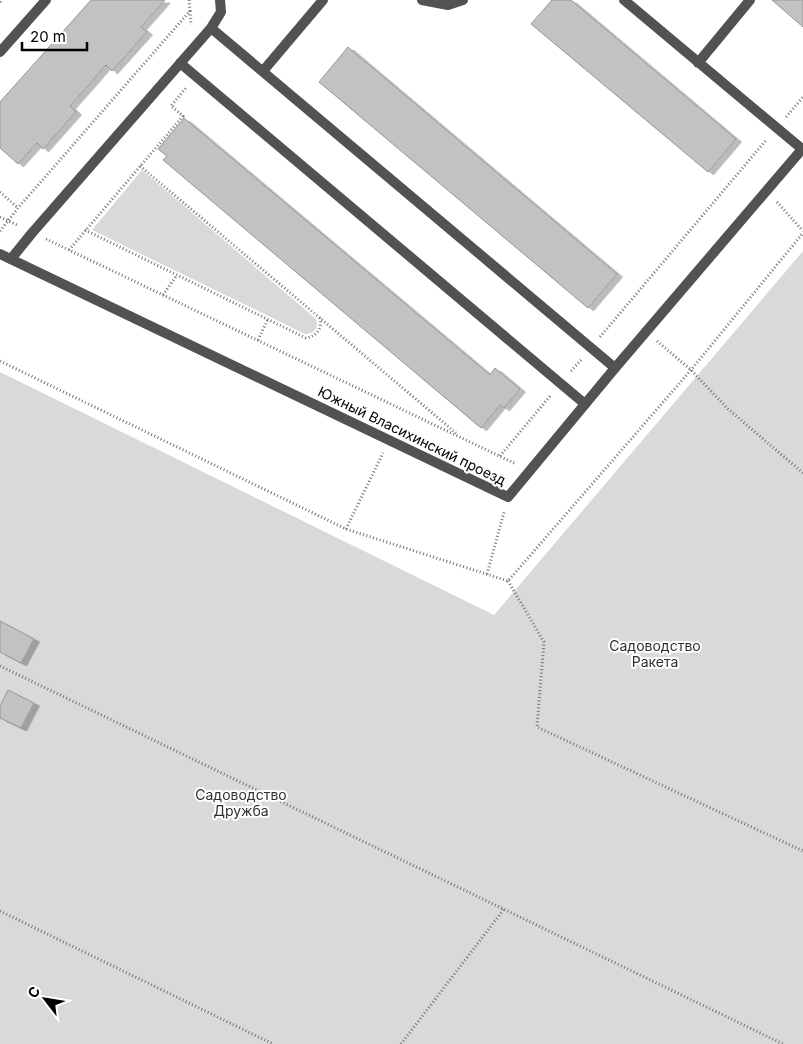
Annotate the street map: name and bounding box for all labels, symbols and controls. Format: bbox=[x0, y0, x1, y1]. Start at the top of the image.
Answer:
scale bar bbox=[22, 20, 88, 52]
text: 20 m bbox=[30, 27, 66, 46]
street label: Южный Власихинский проезд bbox=[315, 383, 509, 489]
park label: Садоводство Ракета bbox=[609, 637, 701, 670]
park label: Садоводство Дружба bbox=[195, 786, 287, 819]
north arrow bbox=[20, 974, 70, 1024]
text: С bbox=[23, 983, 43, 1001]

